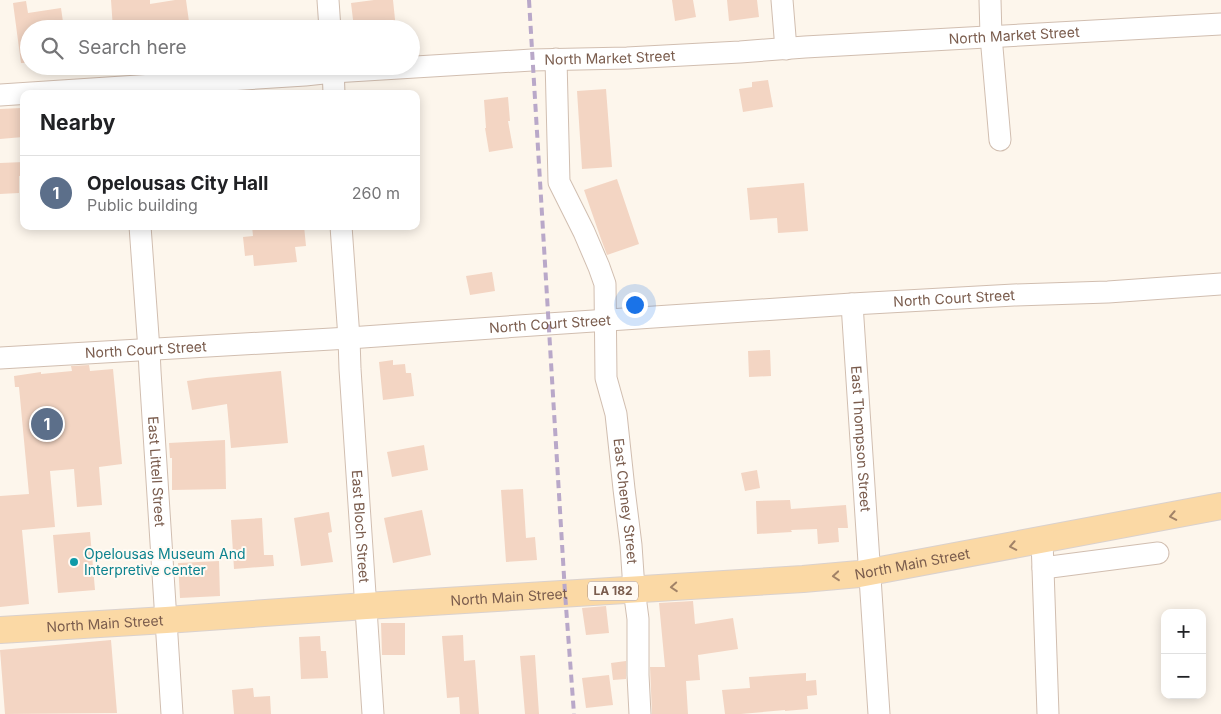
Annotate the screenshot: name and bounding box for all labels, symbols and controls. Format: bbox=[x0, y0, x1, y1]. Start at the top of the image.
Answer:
search box bbox=[20, 20, 420, 75]
street label: North Market Street bbox=[948, 23, 1080, 47]
icon: search bbox=[38, 34, 66, 62]
text: Search here bbox=[78, 36, 187, 59]
street label: North Market Street bbox=[544, 46, 676, 68]
text: Nearby bbox=[40, 110, 115, 135]
text: Opelousas City Hall bbox=[87, 172, 268, 195]
text: 1 bbox=[53, 183, 59, 203]
text: 260 m bbox=[352, 183, 400, 203]
text: Public building bbox=[87, 195, 198, 215]
street label: North Court Street bbox=[893, 286, 1016, 310]
your location bbox=[622, 292, 648, 318]
street label: North Court Street bbox=[489, 311, 612, 336]
street label: North Court Street bbox=[84, 337, 207, 361]
street label: East Thompson Street bbox=[848, 365, 875, 513]
pin: 1 bbox=[31, 405, 63, 443]
street label: East Littell Street bbox=[145, 416, 169, 528]
street label: East Cheney Street bbox=[611, 437, 641, 565]
street label: East Bloch Street bbox=[349, 469, 373, 584]
one-way arrow bbox=[1169, 510, 1178, 520]
one-way arrow bbox=[1009, 540, 1018, 550]
street label: North Main Street bbox=[853, 544, 972, 583]
place label: Opelousas Museum And Interpretive center bbox=[84, 545, 246, 578]
marker: Opelousas Museum And Interpretive center bbox=[68, 556, 80, 568]
one-way arrow bbox=[832, 570, 840, 581]
one-way arrow bbox=[670, 581, 678, 592]
road number: LA 182 bbox=[588, 582, 638, 600]
street label: North Main Street bbox=[450, 585, 568, 609]
map controls bbox=[1161, 609, 1206, 699]
button: + bbox=[1161, 609, 1206, 654]
street label: North Main Street bbox=[46, 611, 164, 635]
button: − bbox=[1161, 654, 1206, 699]

